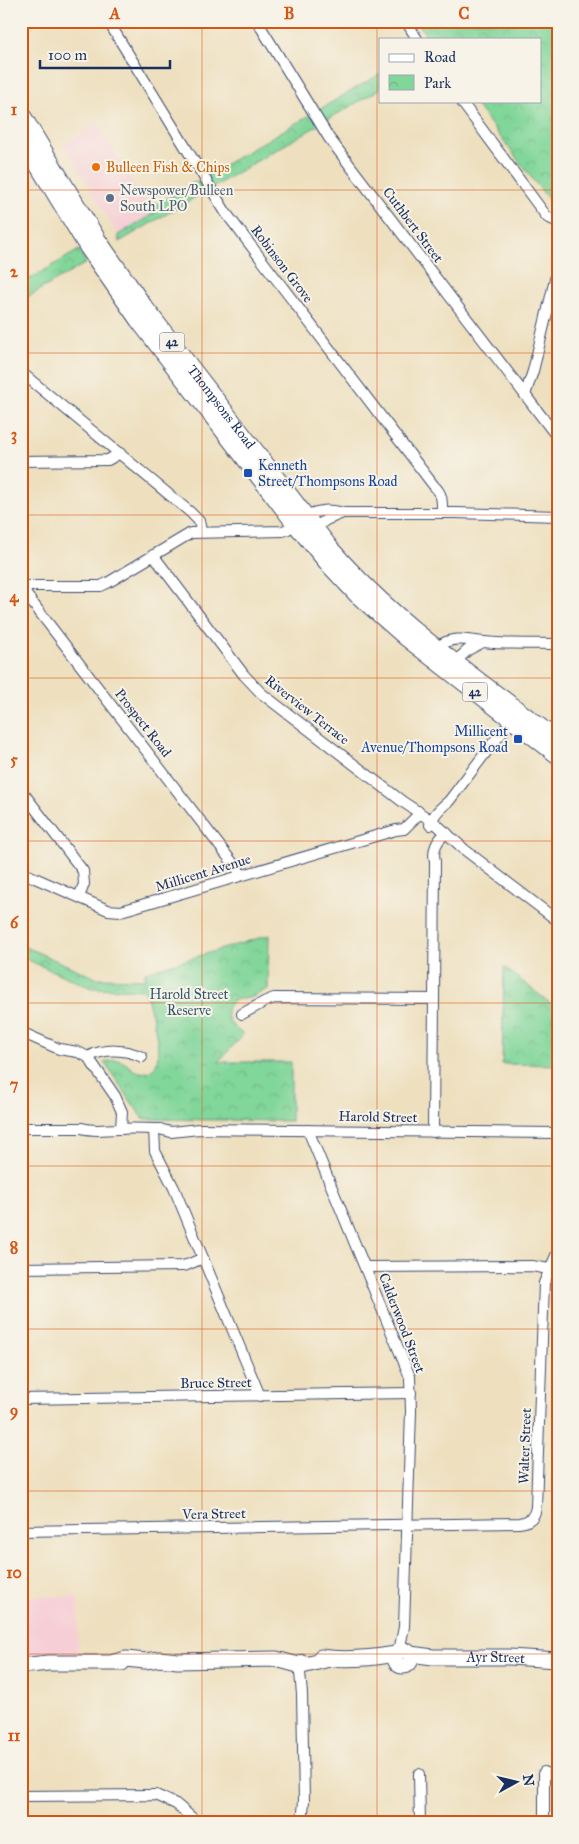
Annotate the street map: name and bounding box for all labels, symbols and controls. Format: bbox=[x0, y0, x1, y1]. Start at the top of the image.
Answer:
text: A bbox=[109, 4, 121, 23]
text: B bbox=[284, 4, 294, 23]
text: C bbox=[459, 4, 470, 23]
scale bar bbox=[40, 38, 170, 70]
legend bbox=[379, 38, 542, 102]
text: 100 m bbox=[48, 46, 88, 64]
text: Road bbox=[424, 48, 456, 66]
text: Park bbox=[424, 74, 451, 92]
text: 1 bbox=[11, 100, 18, 119]
place label: Bulleen Fish & Chips bbox=[106, 159, 230, 176]
marker: Bulleen Fish & Chips bbox=[90, 161, 102, 173]
place label: Newspower/Bulleen South LPO bbox=[120, 182, 234, 215]
street label: Cuthbert Street bbox=[379, 184, 447, 266]
marker: Newspower/Bulleen South LPO bbox=[104, 192, 116, 204]
street label: Robinson Grove bbox=[247, 222, 317, 306]
text: 2 bbox=[10, 262, 19, 281]
road number: 42 bbox=[160, 332, 184, 352]
street label: Thompsons Road bbox=[184, 361, 259, 452]
text: 3 bbox=[11, 425, 17, 445]
place label: Kenneth Street/Thompsons Road bbox=[258, 457, 398, 490]
marker: Kenneth Street/Thompsons Road bbox=[242, 467, 254, 479]
text: 4 bbox=[10, 587, 20, 607]
street label: Riverview Terrace bbox=[261, 672, 353, 748]
road number: 42 bbox=[462, 682, 488, 702]
street label: Prospect Road bbox=[111, 685, 175, 761]
place label: Millicent Avenue/Thompsons Road bbox=[360, 723, 508, 756]
marker: Millicent Avenue/Thompsons Road bbox=[512, 733, 524, 745]
text: 5 bbox=[10, 750, 18, 769]
street label: Millicent Avenue bbox=[153, 850, 253, 896]
text: 6 bbox=[10, 913, 19, 932]
park label: Harold Street Reserve bbox=[150, 986, 228, 1019]
text: 7 bbox=[10, 1075, 19, 1094]
street label: Harold Street bbox=[338, 1108, 418, 1126]
text: 8 bbox=[10, 1238, 18, 1257]
street label: Calderwood Street bbox=[375, 1271, 429, 1375]
street label: Bruce Street bbox=[180, 1374, 252, 1392]
text: 9 bbox=[10, 1401, 18, 1421]
street label: Walter Street bbox=[515, 1408, 535, 1484]
street label: Vera Street bbox=[181, 1505, 246, 1523]
text: 10 bbox=[6, 1563, 22, 1582]
street label: Ayr Street bbox=[466, 1648, 526, 1666]
text: 11 bbox=[8, 1726, 21, 1745]
north arrow bbox=[492, 1756, 542, 1806]
text: N bbox=[519, 1773, 538, 1787]

